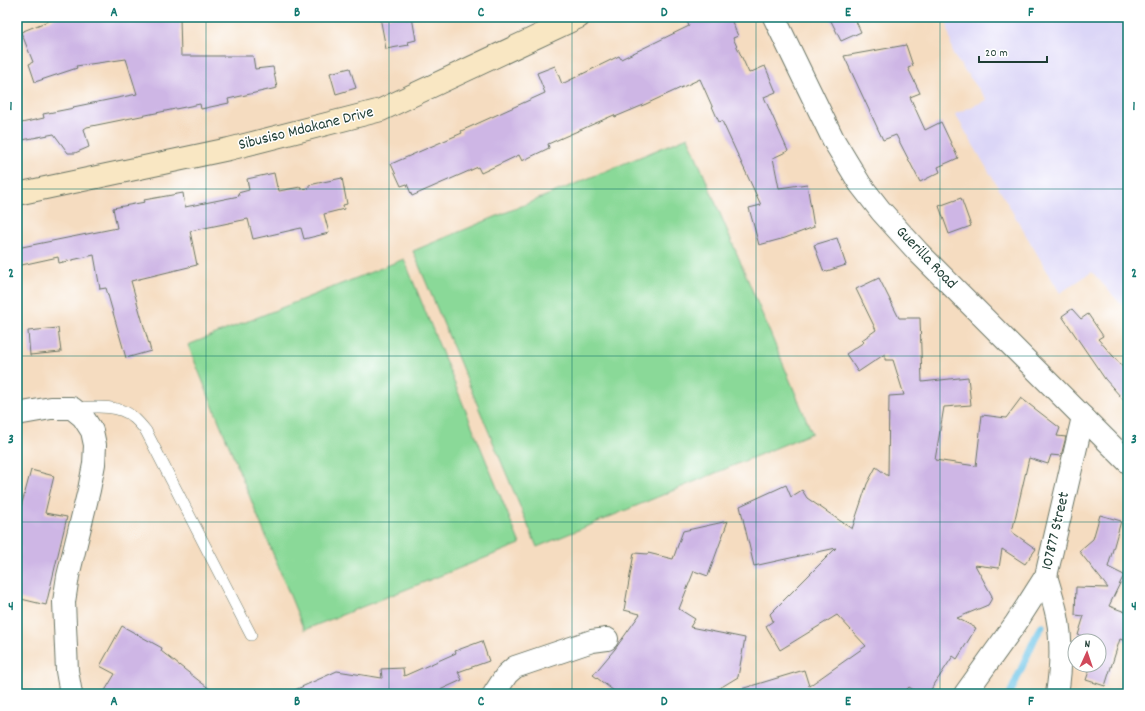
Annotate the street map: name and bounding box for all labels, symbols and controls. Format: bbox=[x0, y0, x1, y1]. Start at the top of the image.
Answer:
text: A bbox=[110, 4, 118, 23]
text: B bbox=[294, 4, 300, 23]
text: C bbox=[478, 4, 485, 23]
text: D bbox=[661, 4, 668, 23]
text: E bbox=[845, 4, 852, 23]
text: F bbox=[1028, 4, 1034, 23]
scale bar bbox=[979, 38, 1047, 64]
text: 20 m bbox=[985, 45, 1008, 62]
text: 1 bbox=[10, 98, 13, 117]
text: 1 bbox=[1133, 98, 1136, 117]
street label: Sibusiso Mdakane Drive bbox=[236, 101, 376, 157]
street label: Guerilla Road bbox=[890, 221, 962, 295]
text: 2 bbox=[8, 265, 14, 284]
text: 2 bbox=[1131, 265, 1137, 284]
text: 3 bbox=[8, 431, 14, 450]
text: 3 bbox=[1131, 431, 1137, 450]
street label: 107877 Street bbox=[1036, 490, 1076, 572]
text: 4 bbox=[8, 598, 14, 617]
text: 4 bbox=[1131, 598, 1137, 617]
north arrow bbox=[1067, 633, 1107, 673]
text: N bbox=[1084, 637, 1091, 653]
text: A bbox=[110, 693, 118, 711]
text: B bbox=[294, 693, 300, 711]
text: C bbox=[478, 693, 485, 711]
text: D bbox=[661, 693, 668, 711]
text: E bbox=[845, 693, 852, 711]
text: F bbox=[1028, 693, 1034, 711]

